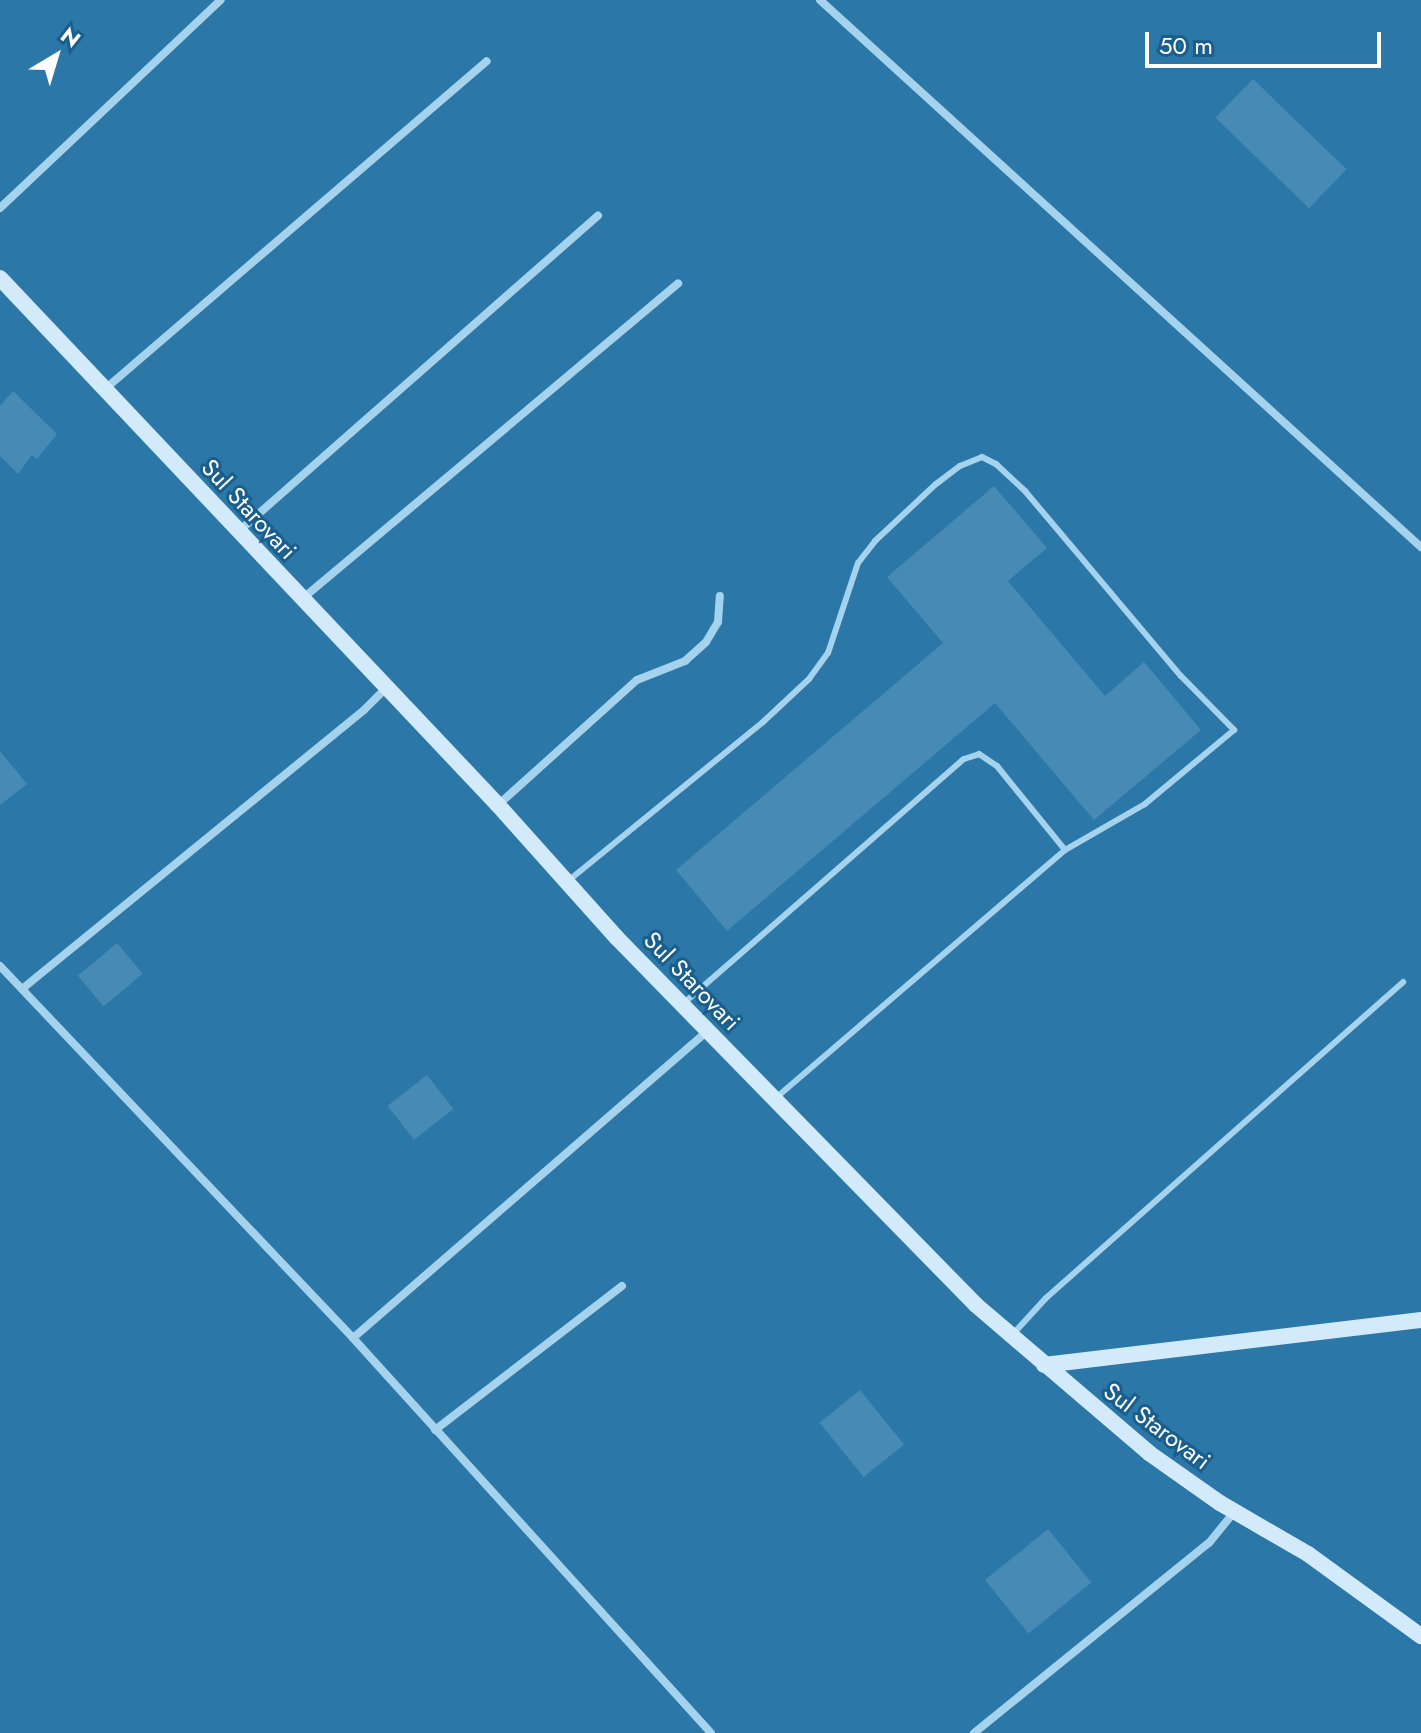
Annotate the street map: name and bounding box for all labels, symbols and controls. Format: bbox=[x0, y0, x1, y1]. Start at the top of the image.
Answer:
north arrow bbox=[16, 16, 96, 96]
scale bar bbox=[1149, 16, 1385, 66]
text: N bbox=[54, 19, 88, 55]
text: 50 m bbox=[1159, 28, 1213, 63]
street label: Sul Starovari bbox=[195, 453, 303, 565]
street label: Sul Starovari bbox=[638, 926, 746, 1036]
street label: Sul Starovari bbox=[1098, 1377, 1216, 1475]

